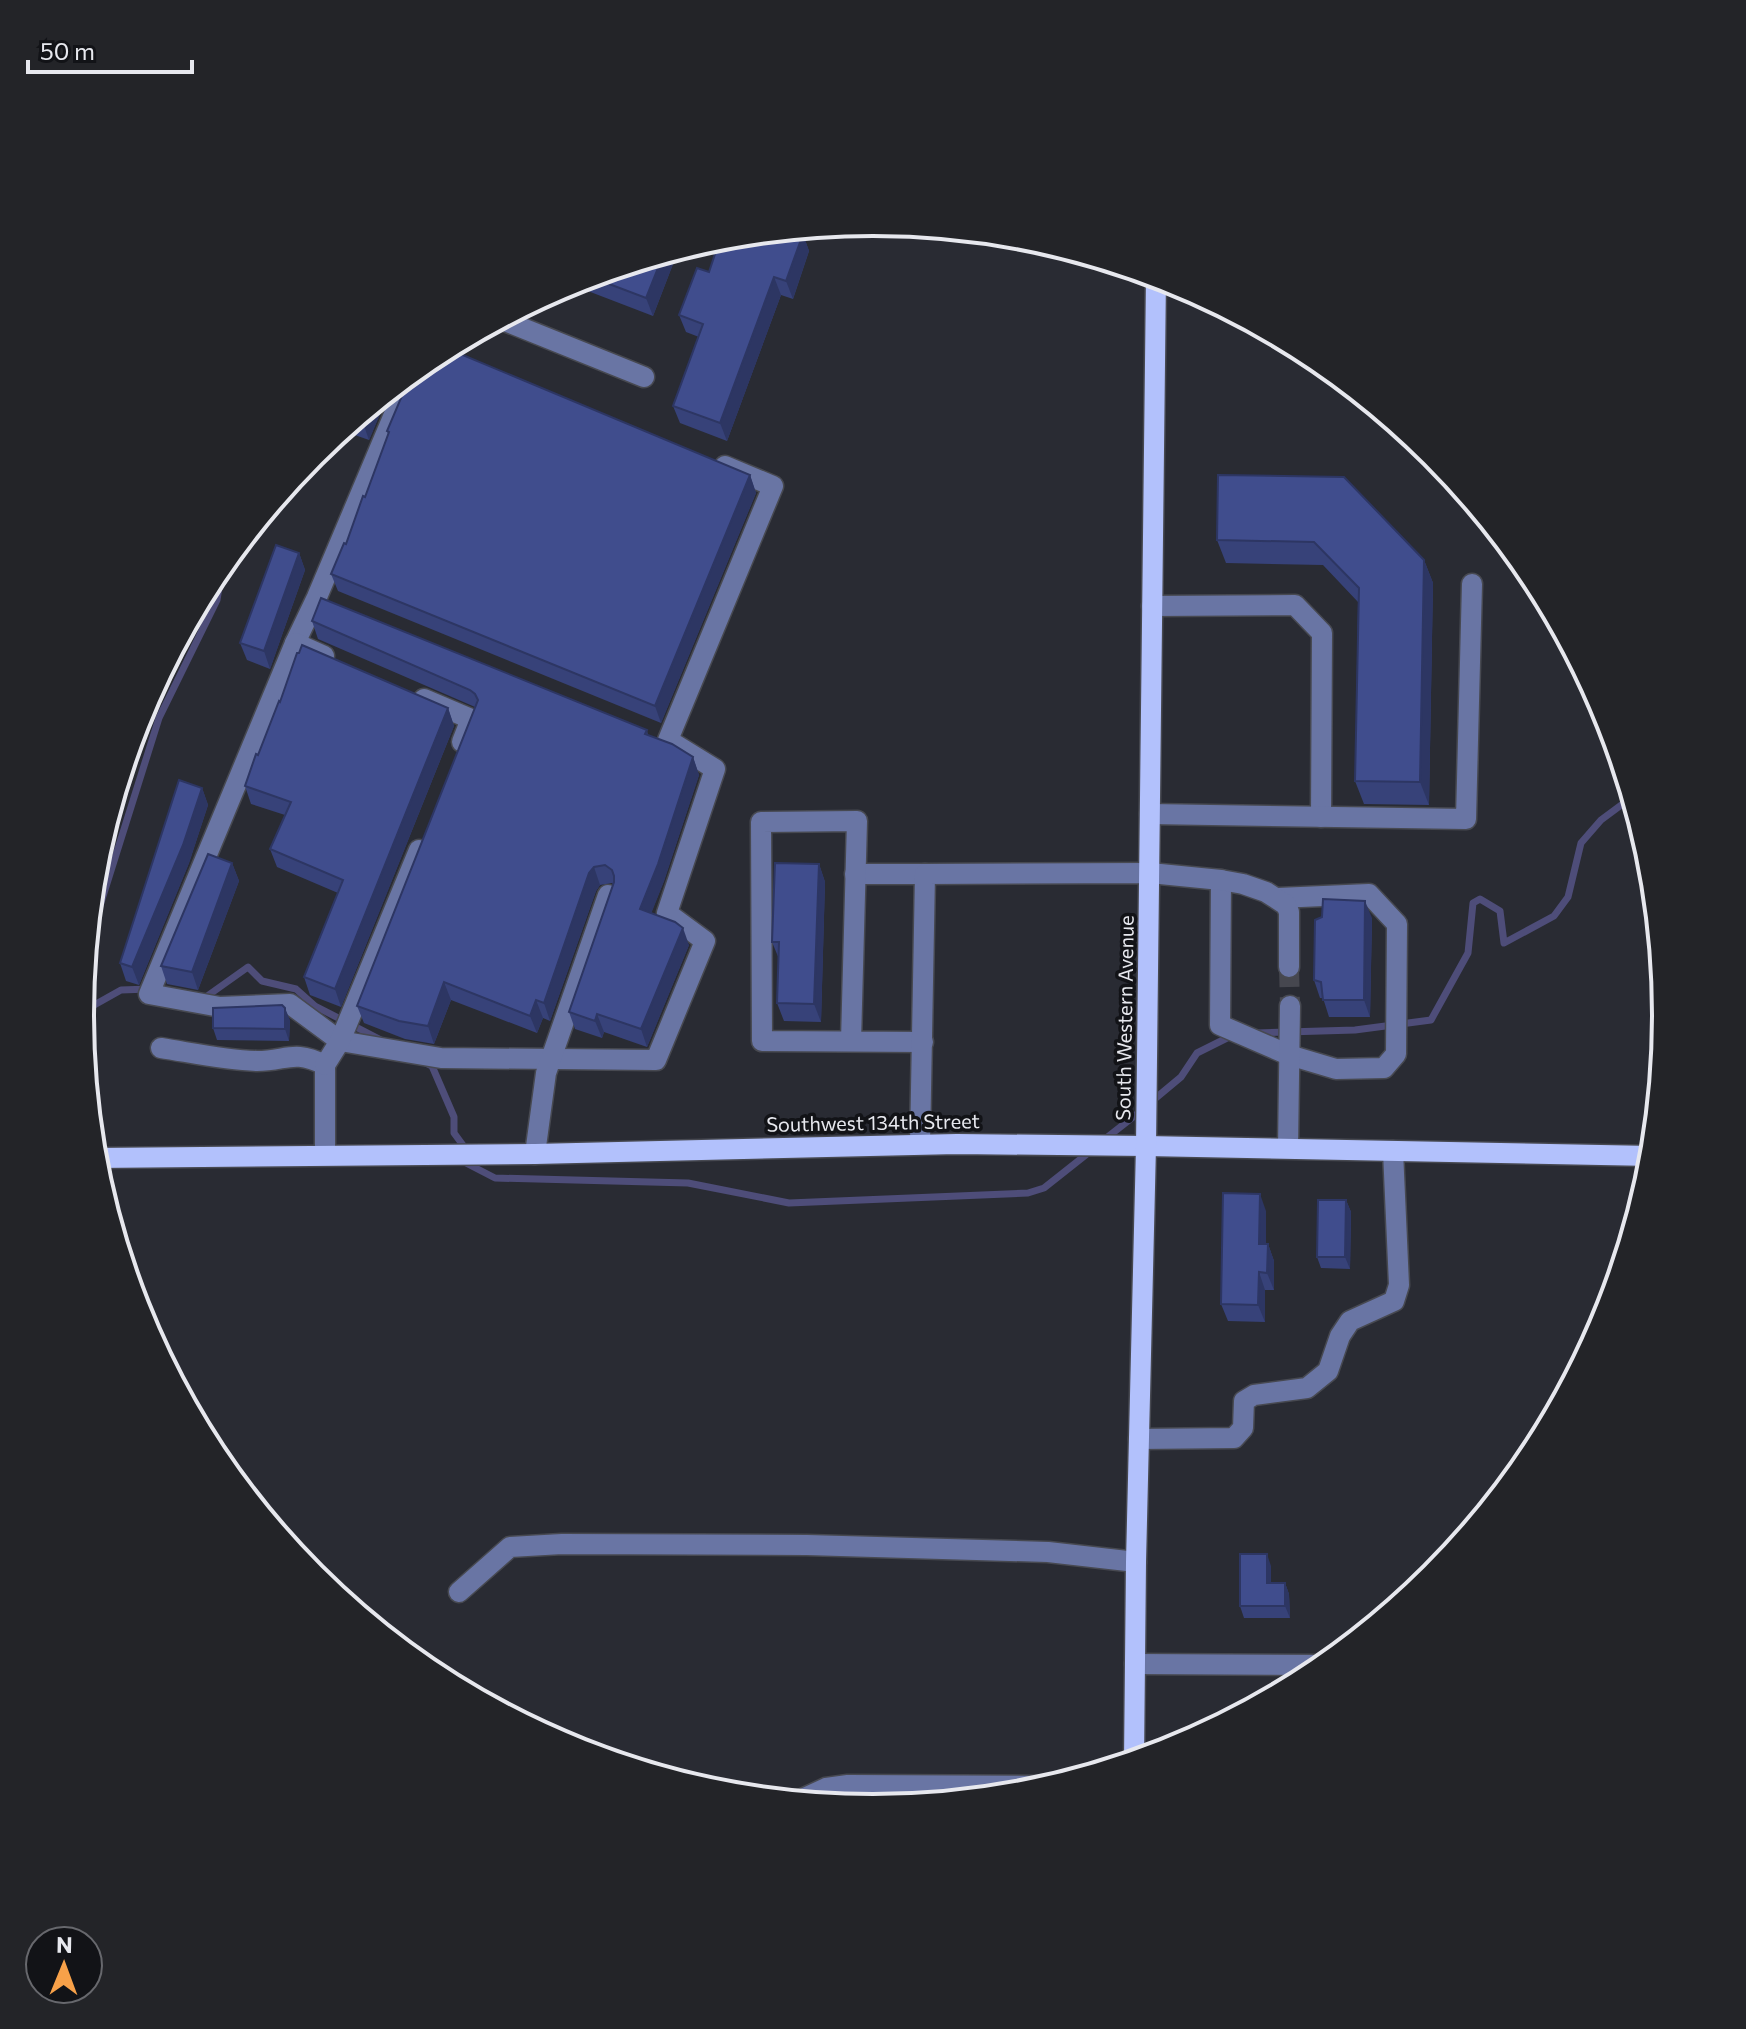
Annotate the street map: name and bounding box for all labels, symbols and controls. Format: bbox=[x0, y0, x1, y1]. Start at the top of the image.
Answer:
scale bar bbox=[28, 24, 192, 74]
text: 50 m bbox=[40, 36, 95, 65]
street label: South Western Avenue bbox=[1110, 915, 1138, 1121]
street label: Southwest 134th Street bbox=[766, 1108, 980, 1136]
north arrow bbox=[24, 1925, 104, 2005]
text: N bbox=[56, 1931, 73, 1958]

